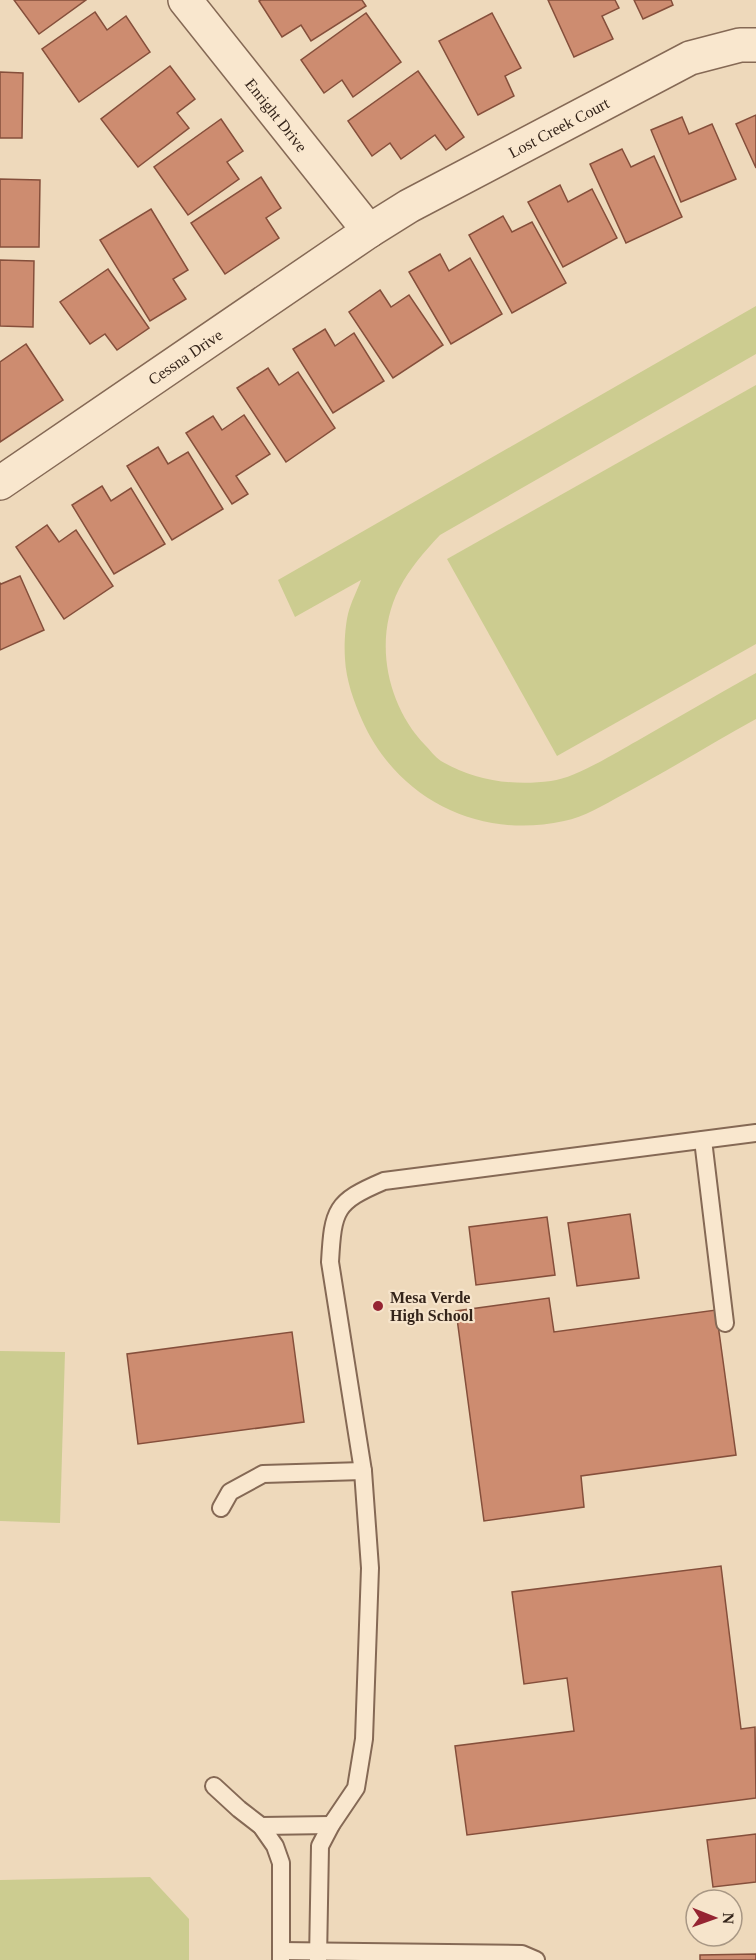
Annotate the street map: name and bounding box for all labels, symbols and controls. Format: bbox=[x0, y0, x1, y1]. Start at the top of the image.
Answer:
street label: Enright Drive bbox=[242, 75, 311, 155]
street label: Lost Creek Court bbox=[505, 94, 612, 161]
street label: Cessna Drive bbox=[145, 325, 225, 388]
place label: Mesa Verde High School bbox=[390, 1289, 474, 1325]
marker: Mesa Verde High School bbox=[371, 1299, 385, 1313]
north arrow bbox=[684, 1888, 744, 1948]
text: N bbox=[720, 1912, 737, 1925]

